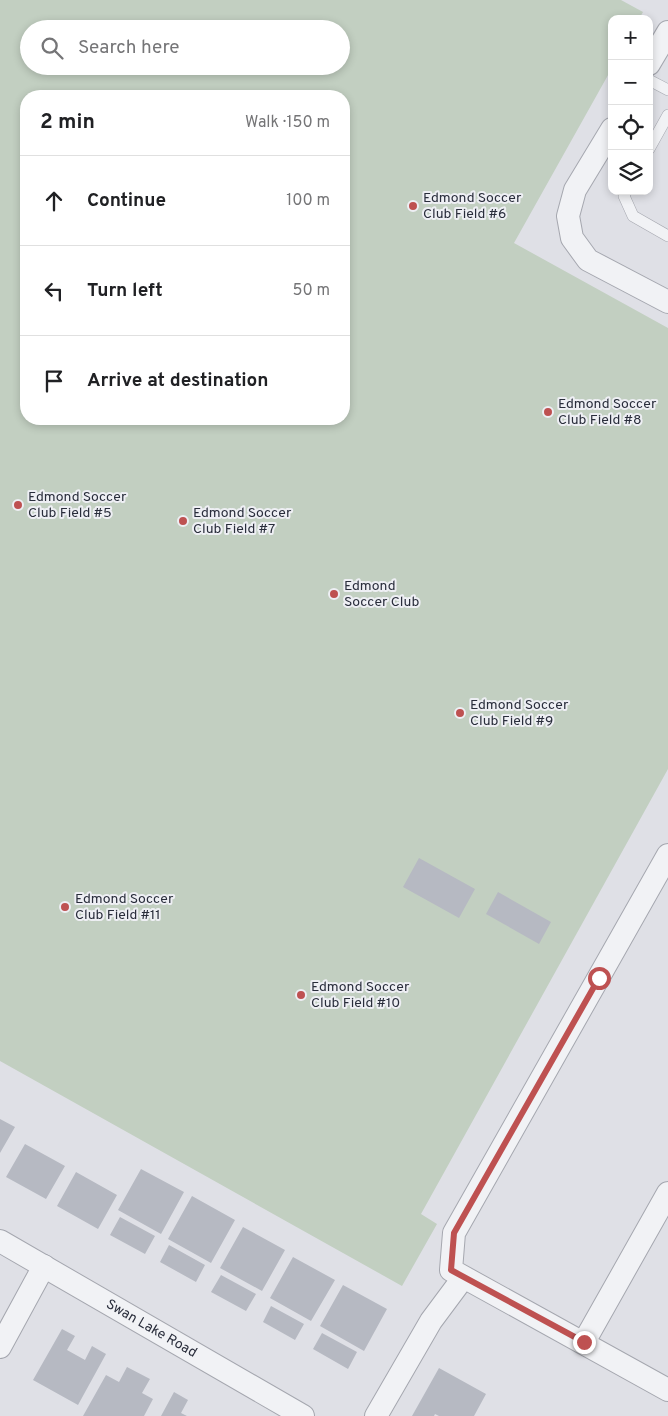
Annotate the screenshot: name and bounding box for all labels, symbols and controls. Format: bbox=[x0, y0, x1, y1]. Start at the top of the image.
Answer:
map controls bbox=[608, 15, 653, 195]
button: + bbox=[608, 15, 653, 60]
search box bbox=[20, 20, 350, 75]
icon: search bbox=[38, 34, 66, 62]
text: Search here bbox=[78, 36, 180, 60]
button: − bbox=[608, 60, 653, 105]
button: locate bbox=[608, 105, 653, 150]
text: 2 min bbox=[40, 109, 95, 136]
text: Walk · 150 m bbox=[245, 113, 330, 133]
button: layers bbox=[608, 150, 653, 195]
icon: ahead bbox=[40, 187, 68, 215]
text: Continue bbox=[87, 189, 166, 213]
place label: Edmond Soccer Club Field #6 bbox=[423, 190, 522, 223]
text: 100 m bbox=[286, 191, 330, 211]
marker: Edmond Soccer Club Field #6 bbox=[407, 200, 419, 212]
icon: left bbox=[40, 277, 68, 305]
text: Turn left bbox=[87, 279, 163, 303]
text: 50 m bbox=[293, 281, 330, 301]
icon: arrive bbox=[40, 367, 68, 395]
text: Arrive at destination bbox=[87, 369, 268, 393]
place label: Edmond Soccer Club Field #8 bbox=[558, 396, 657, 429]
marker: Edmond Soccer Club Field #8 bbox=[542, 406, 554, 418]
place label: Edmond Soccer Club Field #5 bbox=[28, 489, 127, 522]
marker: Edmond Soccer Club Field #5 bbox=[12, 499, 24, 511]
place label: Edmond Soccer Club Field #7 bbox=[193, 505, 292, 538]
marker: Edmond Soccer Club Field #7 bbox=[177, 515, 189, 527]
place label: Edmond Soccer Club bbox=[344, 578, 419, 611]
marker: Edmond Soccer Club bbox=[328, 588, 340, 600]
place label: Edmond Soccer Club Field #9 bbox=[470, 697, 569, 730]
marker: Edmond Soccer Club Field #9 bbox=[454, 707, 466, 719]
place label: Edmond Soccer Club Field #11 bbox=[75, 891, 174, 924]
marker: Edmond Soccer Club Field #11 bbox=[59, 901, 71, 913]
route start bbox=[588, 967, 611, 990]
place label: Edmond Soccer Club Field #10 bbox=[311, 979, 410, 1012]
marker: Edmond Soccer Club Field #10 bbox=[295, 989, 307, 1001]
street label: Swan Lake Road bbox=[103, 1296, 200, 1361]
route end bbox=[573, 1331, 596, 1354]

